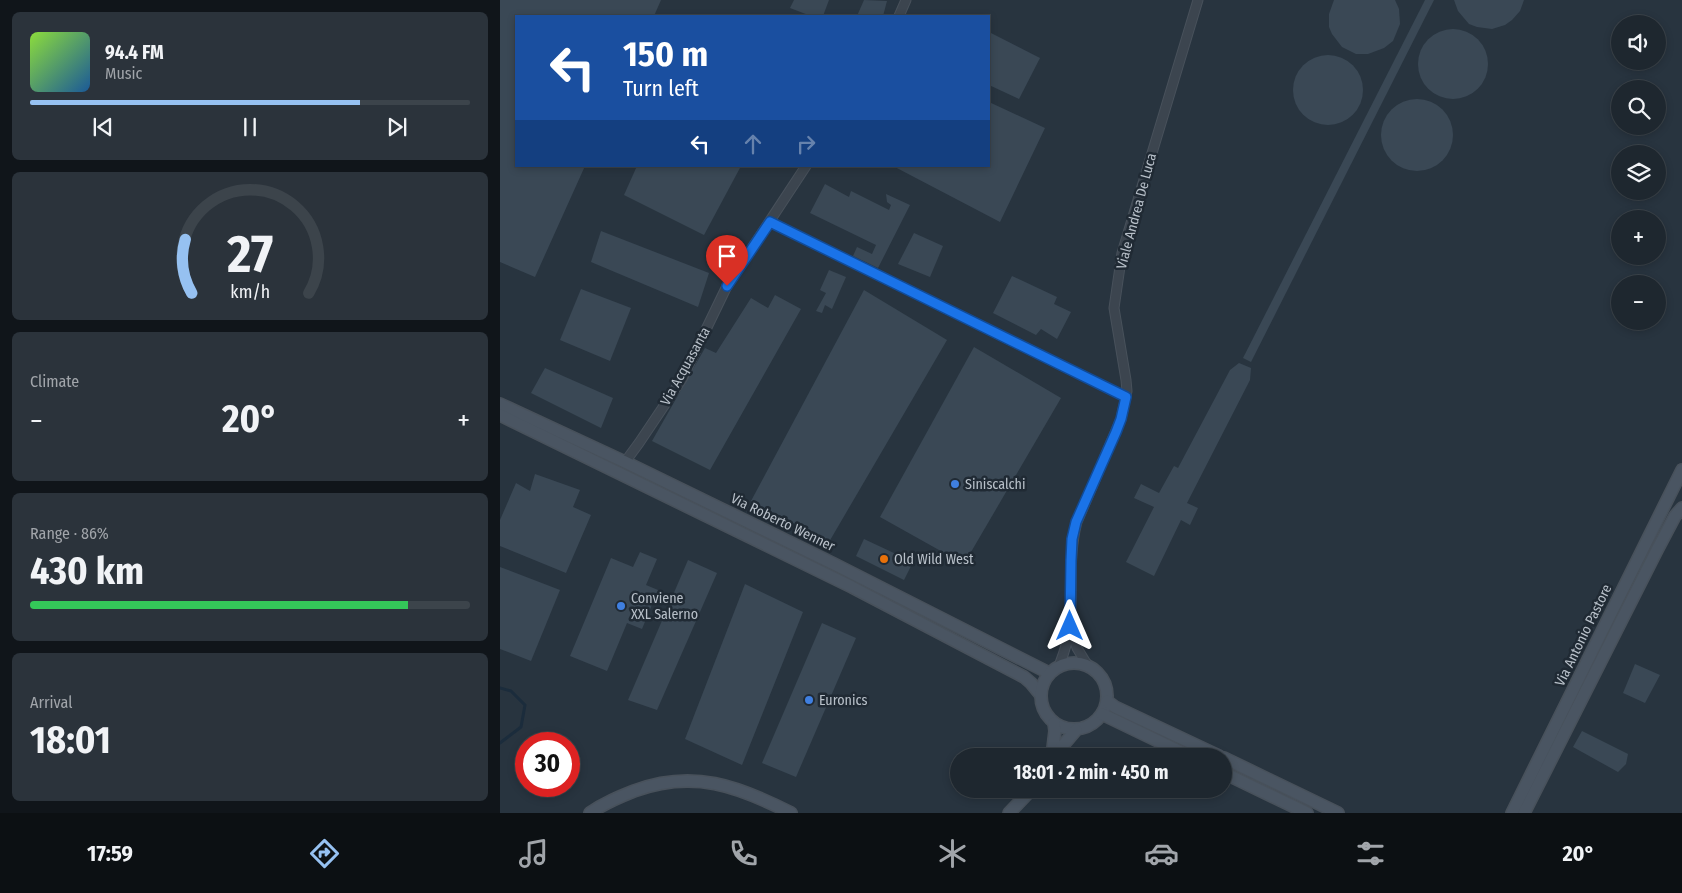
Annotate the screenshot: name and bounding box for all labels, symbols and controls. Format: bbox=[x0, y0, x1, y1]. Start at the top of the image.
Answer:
map controls bbox=[1611, 15, 1666, 330]
button: sound bbox=[1611, 15, 1666, 70]
text: 150 m bbox=[623, 33, 708, 75]
icon: left bbox=[540, 35, 605, 100]
text: 94.4 FM bbox=[105, 41, 164, 64]
text: Music bbox=[105, 64, 142, 83]
text: Turn left bbox=[623, 75, 699, 102]
button: search bbox=[1611, 80, 1666, 135]
icon: previous bbox=[89, 113, 117, 141]
icon: pause bbox=[236, 113, 264, 141]
icon: next bbox=[383, 113, 411, 141]
icon: left bbox=[686, 130, 714, 158]
icon: ahead bbox=[739, 130, 767, 158]
icon: right bbox=[792, 130, 820, 158]
button: layers bbox=[1611, 145, 1666, 200]
street label: Viale Andrea De Luca bbox=[1113, 151, 1160, 271]
button: + bbox=[1611, 210, 1666, 265]
text: 27 bbox=[226, 223, 273, 286]
pin bbox=[706, 235, 748, 286]
icon: arrive bbox=[713, 242, 741, 270]
button: − bbox=[1611, 275, 1666, 330]
text: km/h bbox=[230, 281, 270, 303]
street label: Via Acquasanta bbox=[657, 324, 714, 408]
text: Climate bbox=[30, 372, 79, 391]
text: 20° bbox=[222, 396, 278, 442]
text: − bbox=[30, 404, 43, 437]
text: + bbox=[457, 404, 470, 437]
place label: Siniscalchi bbox=[965, 476, 1025, 493]
marker: Siniscalchi bbox=[949, 478, 961, 490]
street label: Via Roberto Wenner bbox=[728, 490, 838, 555]
text: Range · 86% bbox=[30, 524, 109, 543]
text: 430 km bbox=[30, 548, 144, 594]
place label: Old Wild West bbox=[894, 551, 974, 568]
marker: Old Wild West bbox=[878, 553, 890, 565]
street label: Via Antonio Pastore bbox=[1551, 581, 1616, 689]
place label: Conviene XXL Salerno bbox=[631, 590, 698, 623]
position arrow bbox=[1043, 599, 1095, 651]
marker: Conviene XXL Salerno bbox=[615, 600, 627, 612]
place label: Euronics bbox=[819, 692, 867, 709]
text: Arrival bbox=[30, 693, 72, 712]
marker: Euronics bbox=[803, 694, 815, 706]
text: 18:01 bbox=[30, 717, 111, 763]
speed limit sign: 30 bbox=[515, 732, 580, 797]
text: 18:01 · 2 min · 450 m bbox=[1014, 761, 1168, 784]
icon: directions bbox=[307, 836, 342, 871]
icon: music bbox=[516, 836, 551, 871]
icon: phone bbox=[726, 836, 761, 871]
icon: climate bbox=[935, 836, 970, 871]
icon: car bbox=[1144, 836, 1179, 871]
icon: filters bbox=[1353, 836, 1388, 871]
text: 17:59 bbox=[87, 840, 133, 867]
text: 20° bbox=[1562, 840, 1595, 867]

